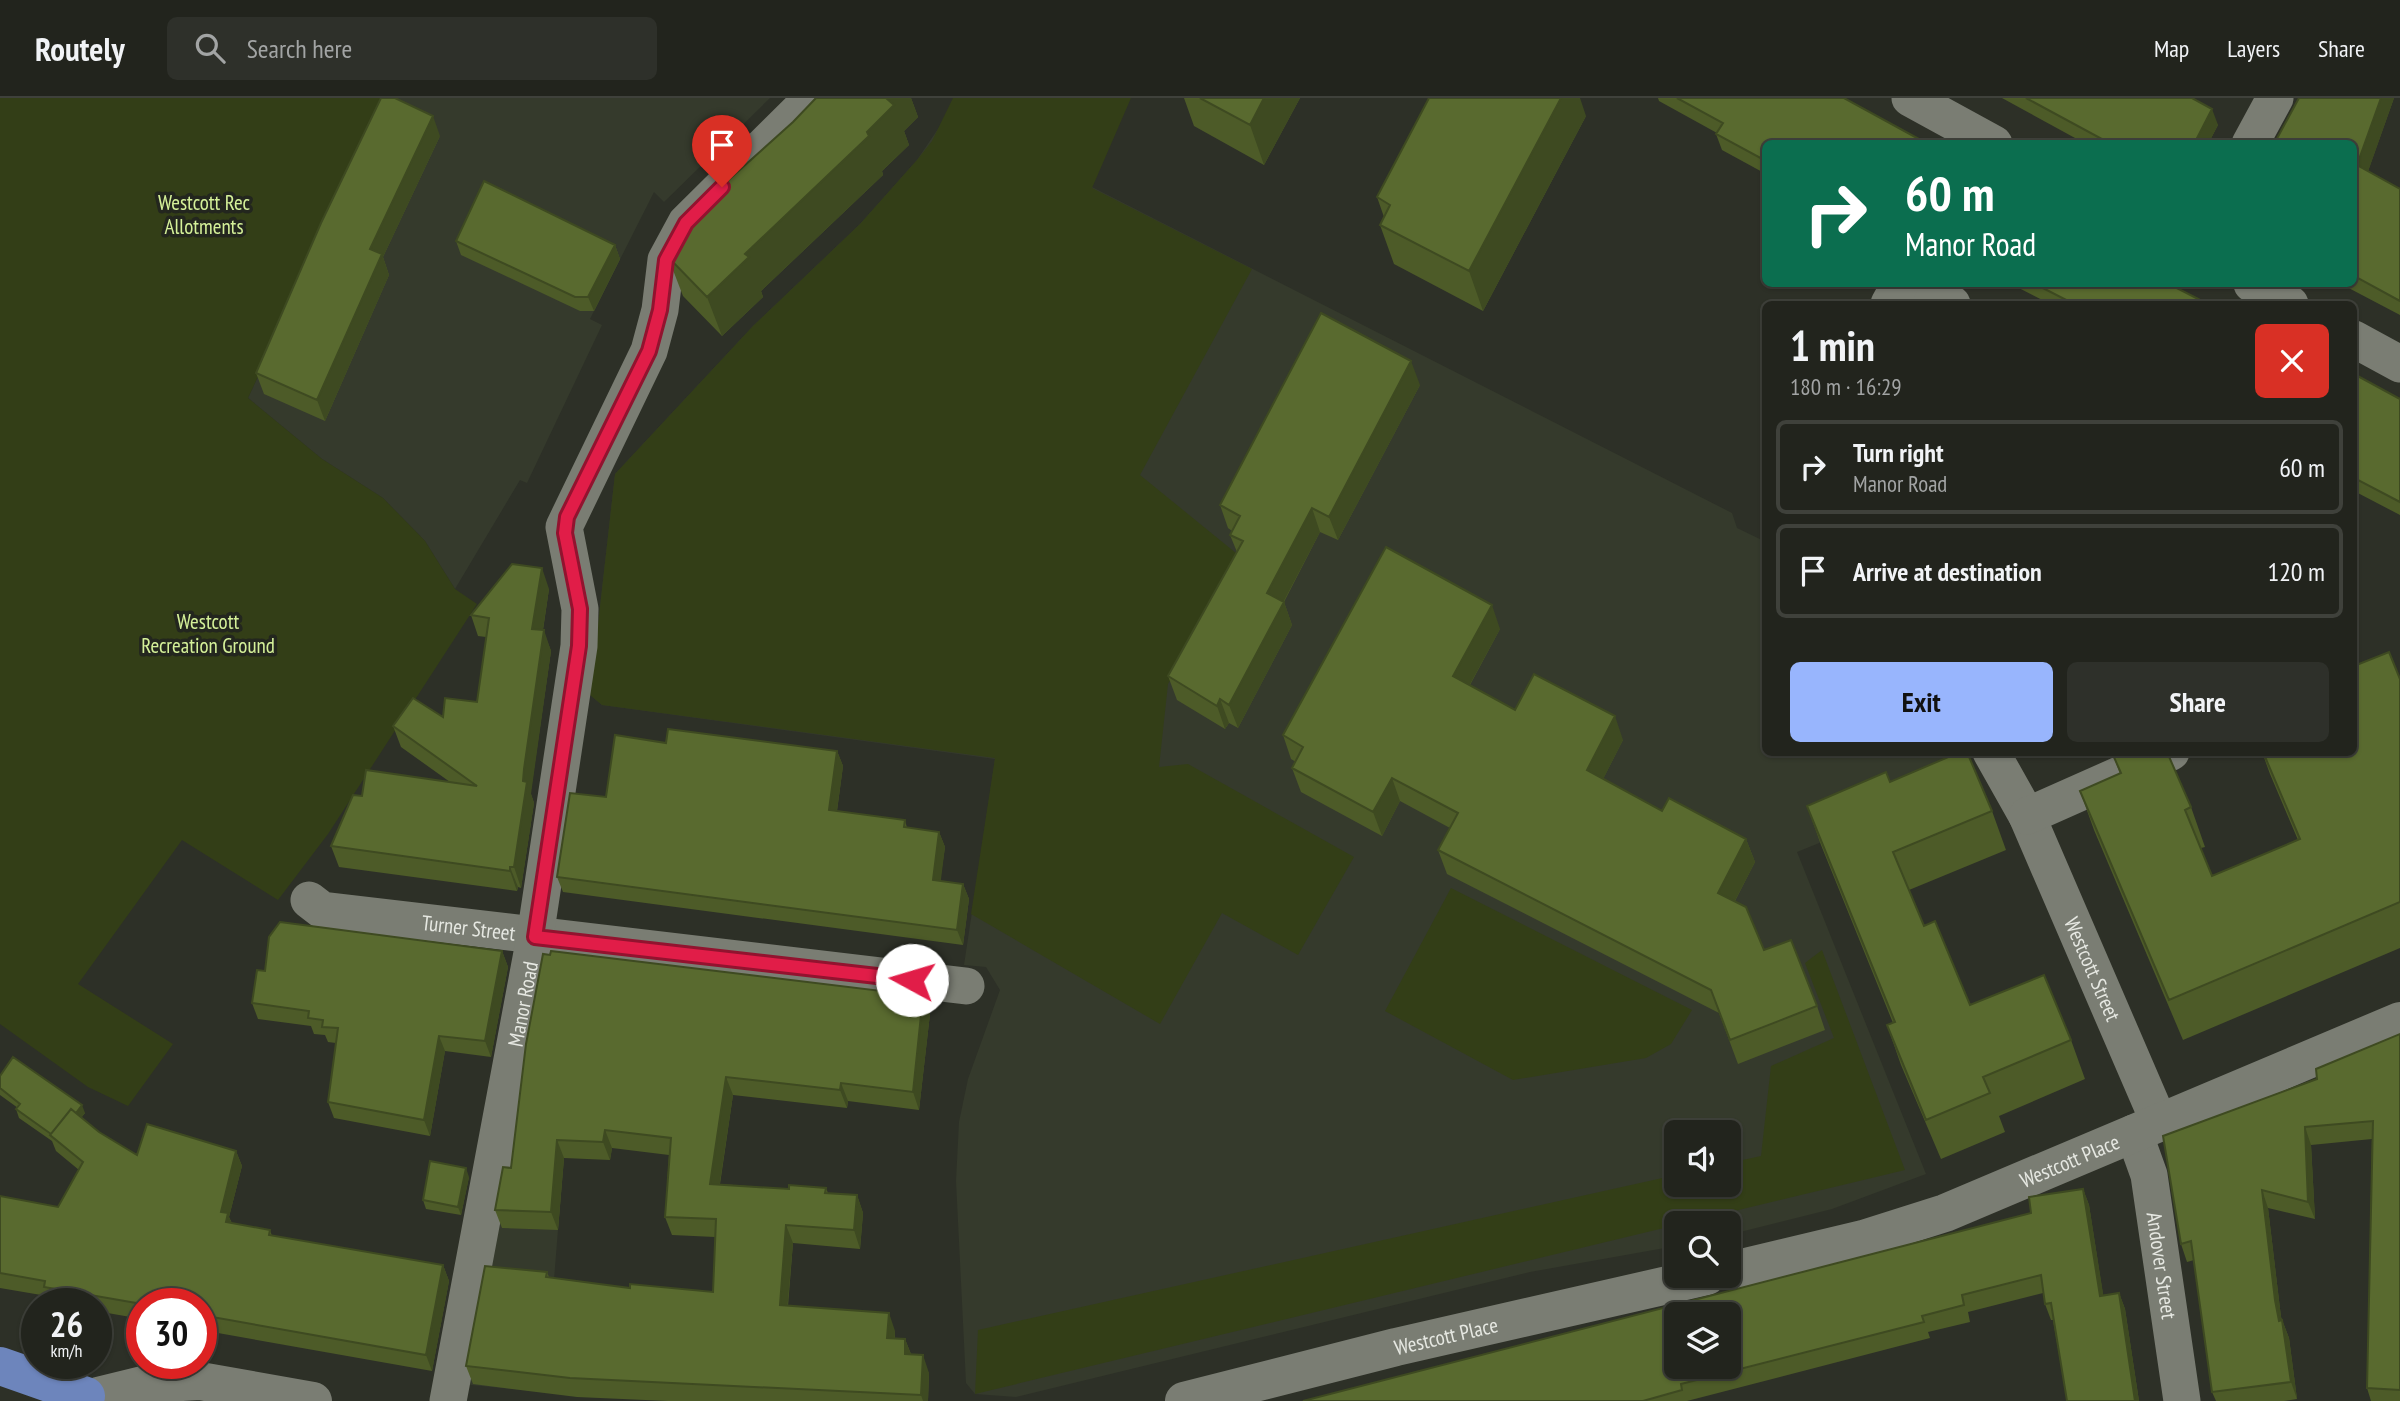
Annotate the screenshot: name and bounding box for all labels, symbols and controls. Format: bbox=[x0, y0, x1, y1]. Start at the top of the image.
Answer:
search box bbox=[167, 17, 657, 80]
text: Routely bbox=[35, 27, 125, 70]
icon: search bbox=[191, 29, 229, 67]
text: Search here bbox=[247, 32, 352, 65]
text: Map bbox=[2154, 33, 2189, 64]
text: Layers bbox=[2227, 33, 2280, 64]
text: Share bbox=[2318, 33, 2365, 64]
pin bbox=[692, 115, 752, 187]
icon: arrive bbox=[703, 126, 741, 164]
text: 60 m bbox=[1905, 161, 1994, 225]
icon: right bbox=[1790, 168, 1881, 259]
park label: Westcott Rec Allotments bbox=[158, 189, 251, 240]
text: Manor Road bbox=[1905, 223, 2036, 265]
text: 1 min bbox=[1790, 318, 1875, 373]
button: close bbox=[2255, 324, 2329, 398]
text: 180 m · 16:29 bbox=[1790, 372, 1902, 401]
text: Turn right bbox=[1853, 436, 1944, 469]
icon: right bbox=[1794, 448, 1832, 486]
text: 60 m bbox=[2279, 451, 2325, 484]
text: Manor Road bbox=[1853, 469, 1947, 498]
icon: arrive bbox=[1794, 552, 1832, 590]
text: Arrive at destination bbox=[1853, 555, 2042, 588]
text: 120 m bbox=[2267, 555, 2325, 588]
park label: Westcott Recreation Ground bbox=[141, 608, 275, 659]
button: Exit bbox=[1790, 662, 2053, 742]
button: Share bbox=[2067, 662, 2329, 742]
street label: Turner Street bbox=[420, 908, 517, 946]
street label: Westcott Street bbox=[2059, 913, 2127, 1025]
position arrow bbox=[875, 943, 949, 1017]
street label: Manor Road bbox=[501, 959, 544, 1049]
map controls bbox=[1664, 1120, 1741, 1379]
button: sound bbox=[1664, 1120, 1741, 1197]
street label: Westcott Place bbox=[2016, 1127, 2123, 1193]
street label: Andover Street bbox=[2141, 1210, 2183, 1321]
button: search bbox=[1664, 1211, 1741, 1288]
speed limit sign: 30 bbox=[126, 1288, 217, 1379]
text: 26 bbox=[50, 1301, 83, 1347]
button: layers bbox=[1664, 1302, 1741, 1379]
street label: Westcott Place bbox=[1391, 1311, 1500, 1361]
text: km/h bbox=[51, 1339, 82, 1362]

